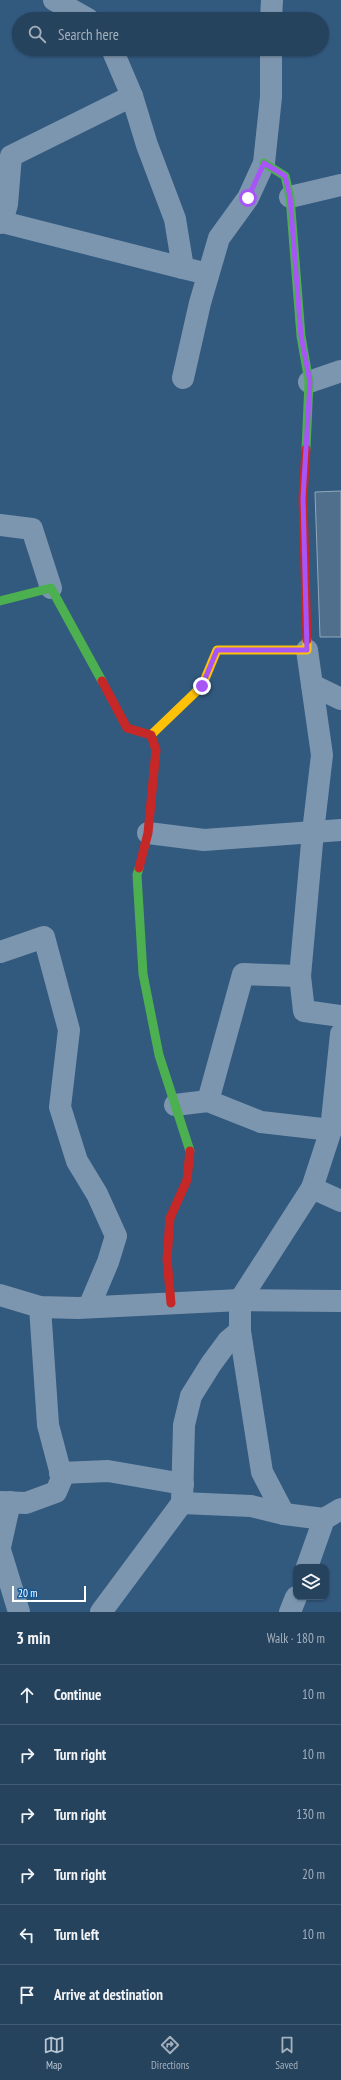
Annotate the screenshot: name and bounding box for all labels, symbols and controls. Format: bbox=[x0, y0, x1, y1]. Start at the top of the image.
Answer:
search box bbox=[12, 12, 329, 56]
icon: search bbox=[26, 23, 48, 45]
text: Search here bbox=[58, 25, 119, 44]
route start bbox=[239, 189, 257, 207]
route end bbox=[193, 677, 211, 695]
map controls bbox=[293, 1564, 329, 1600]
button: layers bbox=[293, 1564, 329, 1600]
scale bar bbox=[12, 1584, 86, 1603]
text: 20 m bbox=[18, 1586, 37, 1600]
text: 3 min bbox=[16, 1627, 50, 1649]
text: Walk · 180 m bbox=[267, 1630, 325, 1647]
icon: ahead bbox=[16, 1684, 38, 1706]
text: Continue bbox=[54, 1685, 101, 1704]
text: 10 m bbox=[302, 1686, 325, 1703]
icon: right bbox=[16, 1744, 38, 1766]
text: Turn right bbox=[54, 1745, 106, 1764]
text: 10 m bbox=[302, 1746, 325, 1763]
icon: right bbox=[16, 1804, 38, 1826]
text: Turn right bbox=[54, 1805, 106, 1824]
text: 130 m bbox=[296, 1806, 325, 1823]
icon: right bbox=[16, 1864, 38, 1886]
text: Turn right bbox=[54, 1865, 106, 1884]
text: 20 m bbox=[302, 1866, 325, 1883]
icon: left bbox=[16, 1924, 38, 1946]
text: Turn left bbox=[54, 1925, 99, 1944]
text: 10 m bbox=[302, 1926, 325, 1943]
icon: arrive bbox=[16, 1984, 38, 2006]
text: Arrive at destination bbox=[54, 1985, 163, 2004]
tab: Map bbox=[43, 2034, 65, 2072]
tab: Directions bbox=[151, 2034, 189, 2072]
tab: Saved bbox=[275, 2034, 298, 2072]

